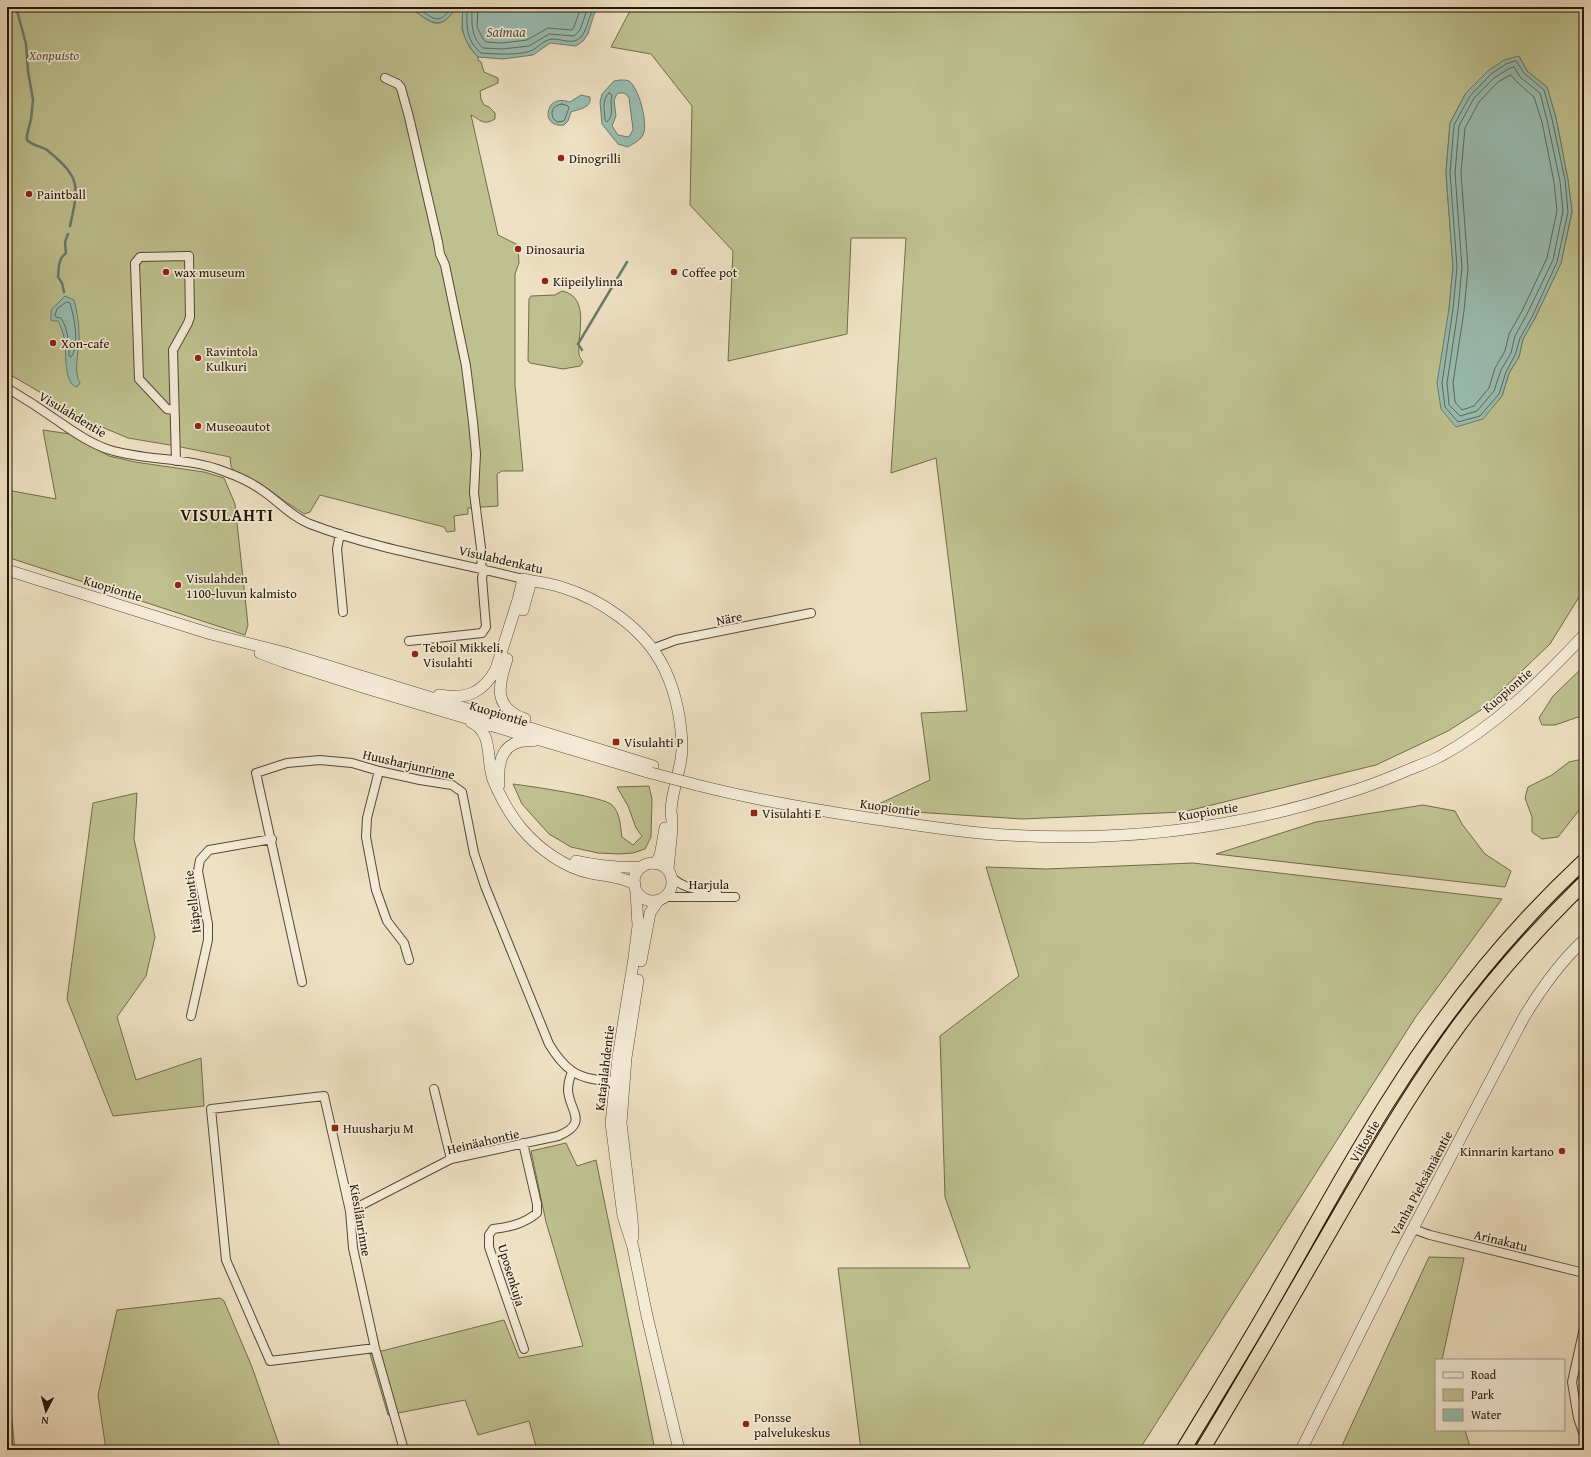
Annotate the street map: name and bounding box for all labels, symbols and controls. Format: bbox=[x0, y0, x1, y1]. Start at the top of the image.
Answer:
water label: Saimaa bbox=[486, 22, 526, 42]
park label: Xonpuisto bbox=[28, 46, 80, 65]
place label: Dinogrilli bbox=[569, 149, 621, 168]
marker: Dinogrilli bbox=[556, 153, 566, 163]
place label: Paintball bbox=[37, 185, 86, 204]
marker: Paintball bbox=[24, 189, 34, 199]
place label: Dinosauria bbox=[526, 240, 586, 259]
marker: Dinosauria bbox=[513, 244, 523, 254]
place label: wax museum bbox=[174, 263, 246, 282]
place label: Coffee pot bbox=[682, 263, 738, 282]
marker: wax museum bbox=[161, 267, 171, 277]
marker: Coffee pot bbox=[669, 267, 679, 277]
place label: Kiipeilylinna bbox=[553, 272, 624, 291]
marker: Kiipeilylinna bbox=[540, 276, 550, 286]
place label: Xon-cafe bbox=[61, 334, 110, 353]
marker: Xon-cafe bbox=[48, 338, 58, 348]
place label: Ravintola Kulkuri bbox=[206, 342, 259, 376]
marker: Ravintola Kulkuri bbox=[193, 353, 203, 363]
street label: Visulahdentie bbox=[35, 387, 110, 442]
place label: Museoautot bbox=[206, 417, 271, 436]
marker: Museoautot bbox=[193, 421, 203, 431]
district label: VISULAHTI bbox=[180, 502, 274, 527]
street label: Visulahdenkatu bbox=[457, 541, 545, 578]
place label: Visulahden 1100-luvun kalmisto bbox=[186, 569, 297, 603]
street label: Kuopiontie bbox=[81, 571, 144, 606]
marker: Visulahden 1100-luvun kalmisto bbox=[173, 580, 183, 590]
street label: Näre bbox=[715, 607, 744, 630]
place label: Teboil Mikkeli, Visulahti bbox=[423, 638, 503, 672]
marker: Teboil Mikkeli, Visulahti bbox=[410, 649, 420, 659]
street label: Kuopiontie bbox=[1478, 663, 1536, 717]
street label: Kuopiontie bbox=[467, 696, 530, 731]
place label: Visulahti P bbox=[624, 733, 684, 752]
marker: Visulahti P bbox=[611, 737, 621, 747]
street label: Huusharjunrinne bbox=[361, 745, 457, 784]
street label: Kuopiontie bbox=[859, 794, 921, 821]
street label: Kuopiontie bbox=[1177, 797, 1239, 826]
place label: Visulahti E bbox=[762, 804, 822, 823]
marker: Visulahti E bbox=[749, 808, 759, 818]
street label: Itäpellontie bbox=[179, 869, 206, 935]
street label: Harjula bbox=[689, 875, 730, 894]
street label: Katajalahdentie bbox=[590, 1024, 619, 1112]
street label: Viitostie bbox=[1345, 1116, 1384, 1166]
place label: Huusharju M bbox=[343, 1119, 414, 1138]
marker: Huusharju M bbox=[330, 1123, 340, 1133]
street label: Heinäahontie bbox=[445, 1124, 521, 1159]
street label: Vanha Pieksämäentie bbox=[1386, 1127, 1457, 1239]
place label: Kinnarin kartano bbox=[1460, 1142, 1554, 1161]
marker: Kinnarin kartano bbox=[1557, 1146, 1567, 1156]
street label: Kiesilänrinne bbox=[345, 1182, 376, 1258]
street label: Arinakatu bbox=[1472, 1225, 1530, 1256]
street label: Uposenkuja bbox=[493, 1242, 530, 1309]
legend bbox=[1435, 1359, 1565, 1431]
text: Road bbox=[1471, 1366, 1497, 1383]
text: Park bbox=[1471, 1386, 1495, 1403]
north arrow bbox=[26, 1391, 66, 1431]
text: Water bbox=[1471, 1406, 1501, 1423]
place label: Ponsse palvelukeskus bbox=[754, 1408, 830, 1442]
text: N bbox=[40, 1413, 49, 1429]
marker: Ponsse palvelukeskus bbox=[741, 1419, 751, 1429]

